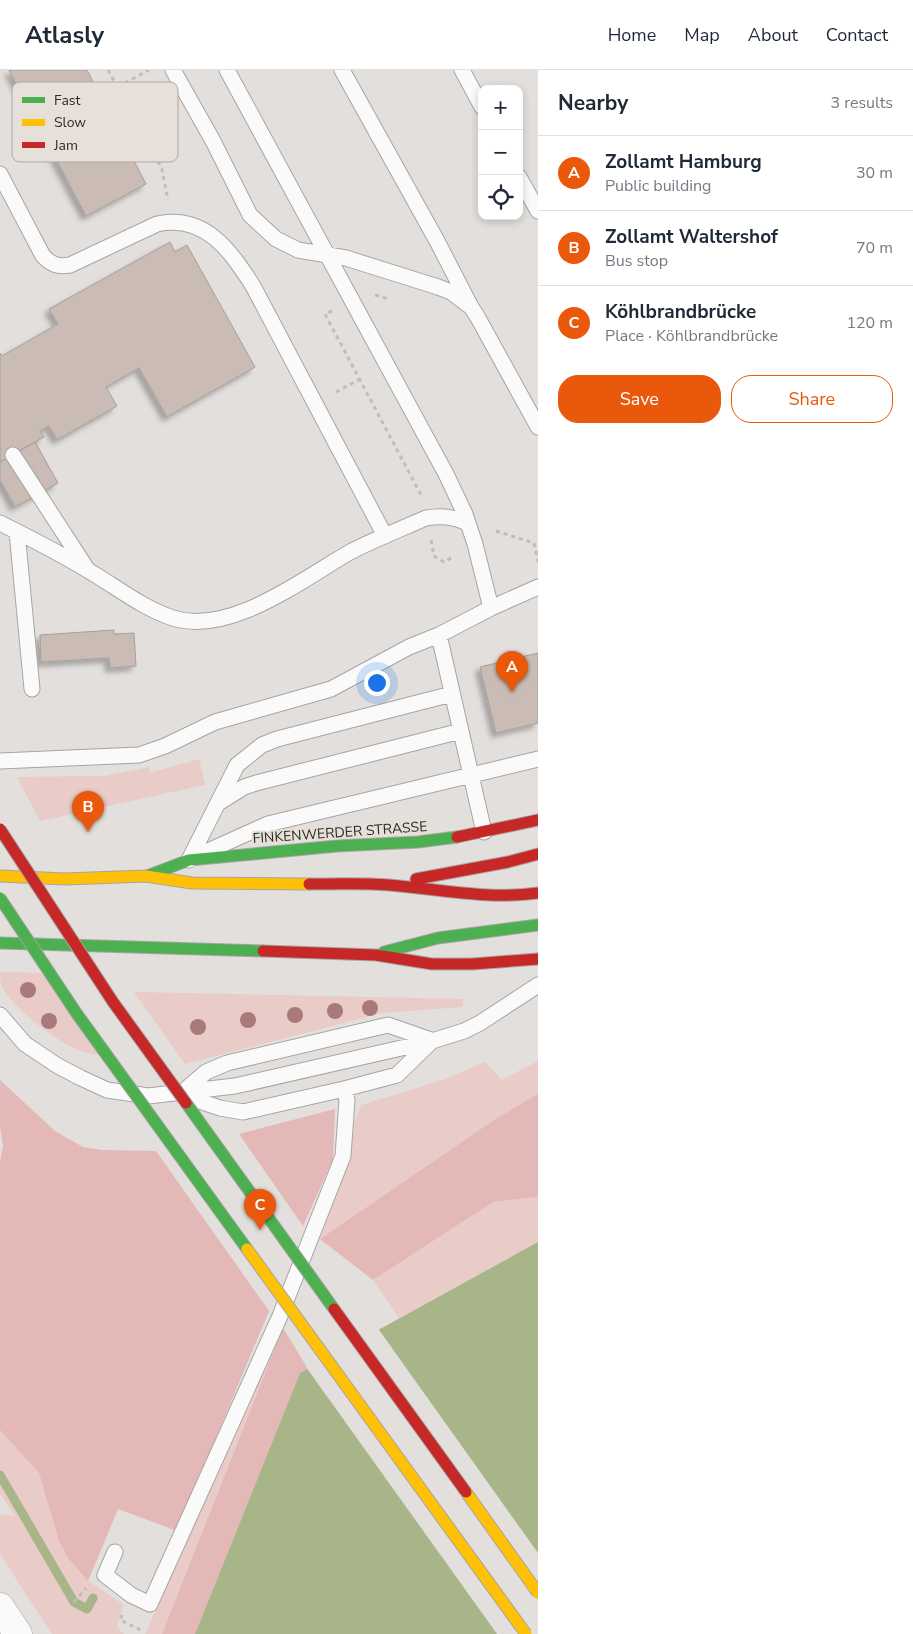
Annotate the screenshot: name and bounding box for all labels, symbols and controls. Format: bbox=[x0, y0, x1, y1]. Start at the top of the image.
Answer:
text: Atlasly bbox=[25, 19, 104, 51]
text: Home bbox=[608, 23, 656, 47]
text: Map bbox=[684, 23, 720, 47]
text: About bbox=[748, 23, 798, 47]
text: Contact bbox=[826, 23, 888, 47]
legend bbox=[12, 82, 178, 162]
map controls bbox=[478, 85, 523, 220]
button: + bbox=[478, 85, 523, 130]
text: Nearby bbox=[558, 89, 628, 117]
text: Fast bbox=[54, 91, 80, 110]
text: 3 results bbox=[831, 92, 893, 114]
text: Slow bbox=[54, 113, 86, 132]
button: − bbox=[478, 130, 523, 175]
text: Jam bbox=[53, 136, 78, 155]
text: Zollamt Hamburg bbox=[605, 149, 762, 175]
text: A bbox=[568, 162, 580, 184]
text: 30 m bbox=[856, 162, 893, 184]
button: locate bbox=[478, 175, 523, 220]
text: Public building bbox=[605, 175, 711, 197]
text: Zollamt Waltershof bbox=[605, 224, 778, 250]
text: B bbox=[568, 237, 580, 259]
text: 70 m bbox=[856, 237, 893, 259]
text: Bus stop bbox=[605, 250, 668, 272]
text: Köhlbrandbrücke bbox=[605, 299, 756, 325]
text: C bbox=[569, 312, 579, 334]
text: 120 m bbox=[846, 312, 893, 334]
text: Place · Köhlbrandbrücke bbox=[605, 325, 778, 347]
button: Save bbox=[558, 375, 721, 423]
button: Share bbox=[731, 375, 893, 423]
pin: A bbox=[496, 651, 528, 692]
your location bbox=[364, 670, 390, 696]
pin: B bbox=[72, 791, 104, 832]
street label: FINKENWERDER STRASSE bbox=[252, 817, 428, 848]
pin: C bbox=[244, 1189, 276, 1230]

